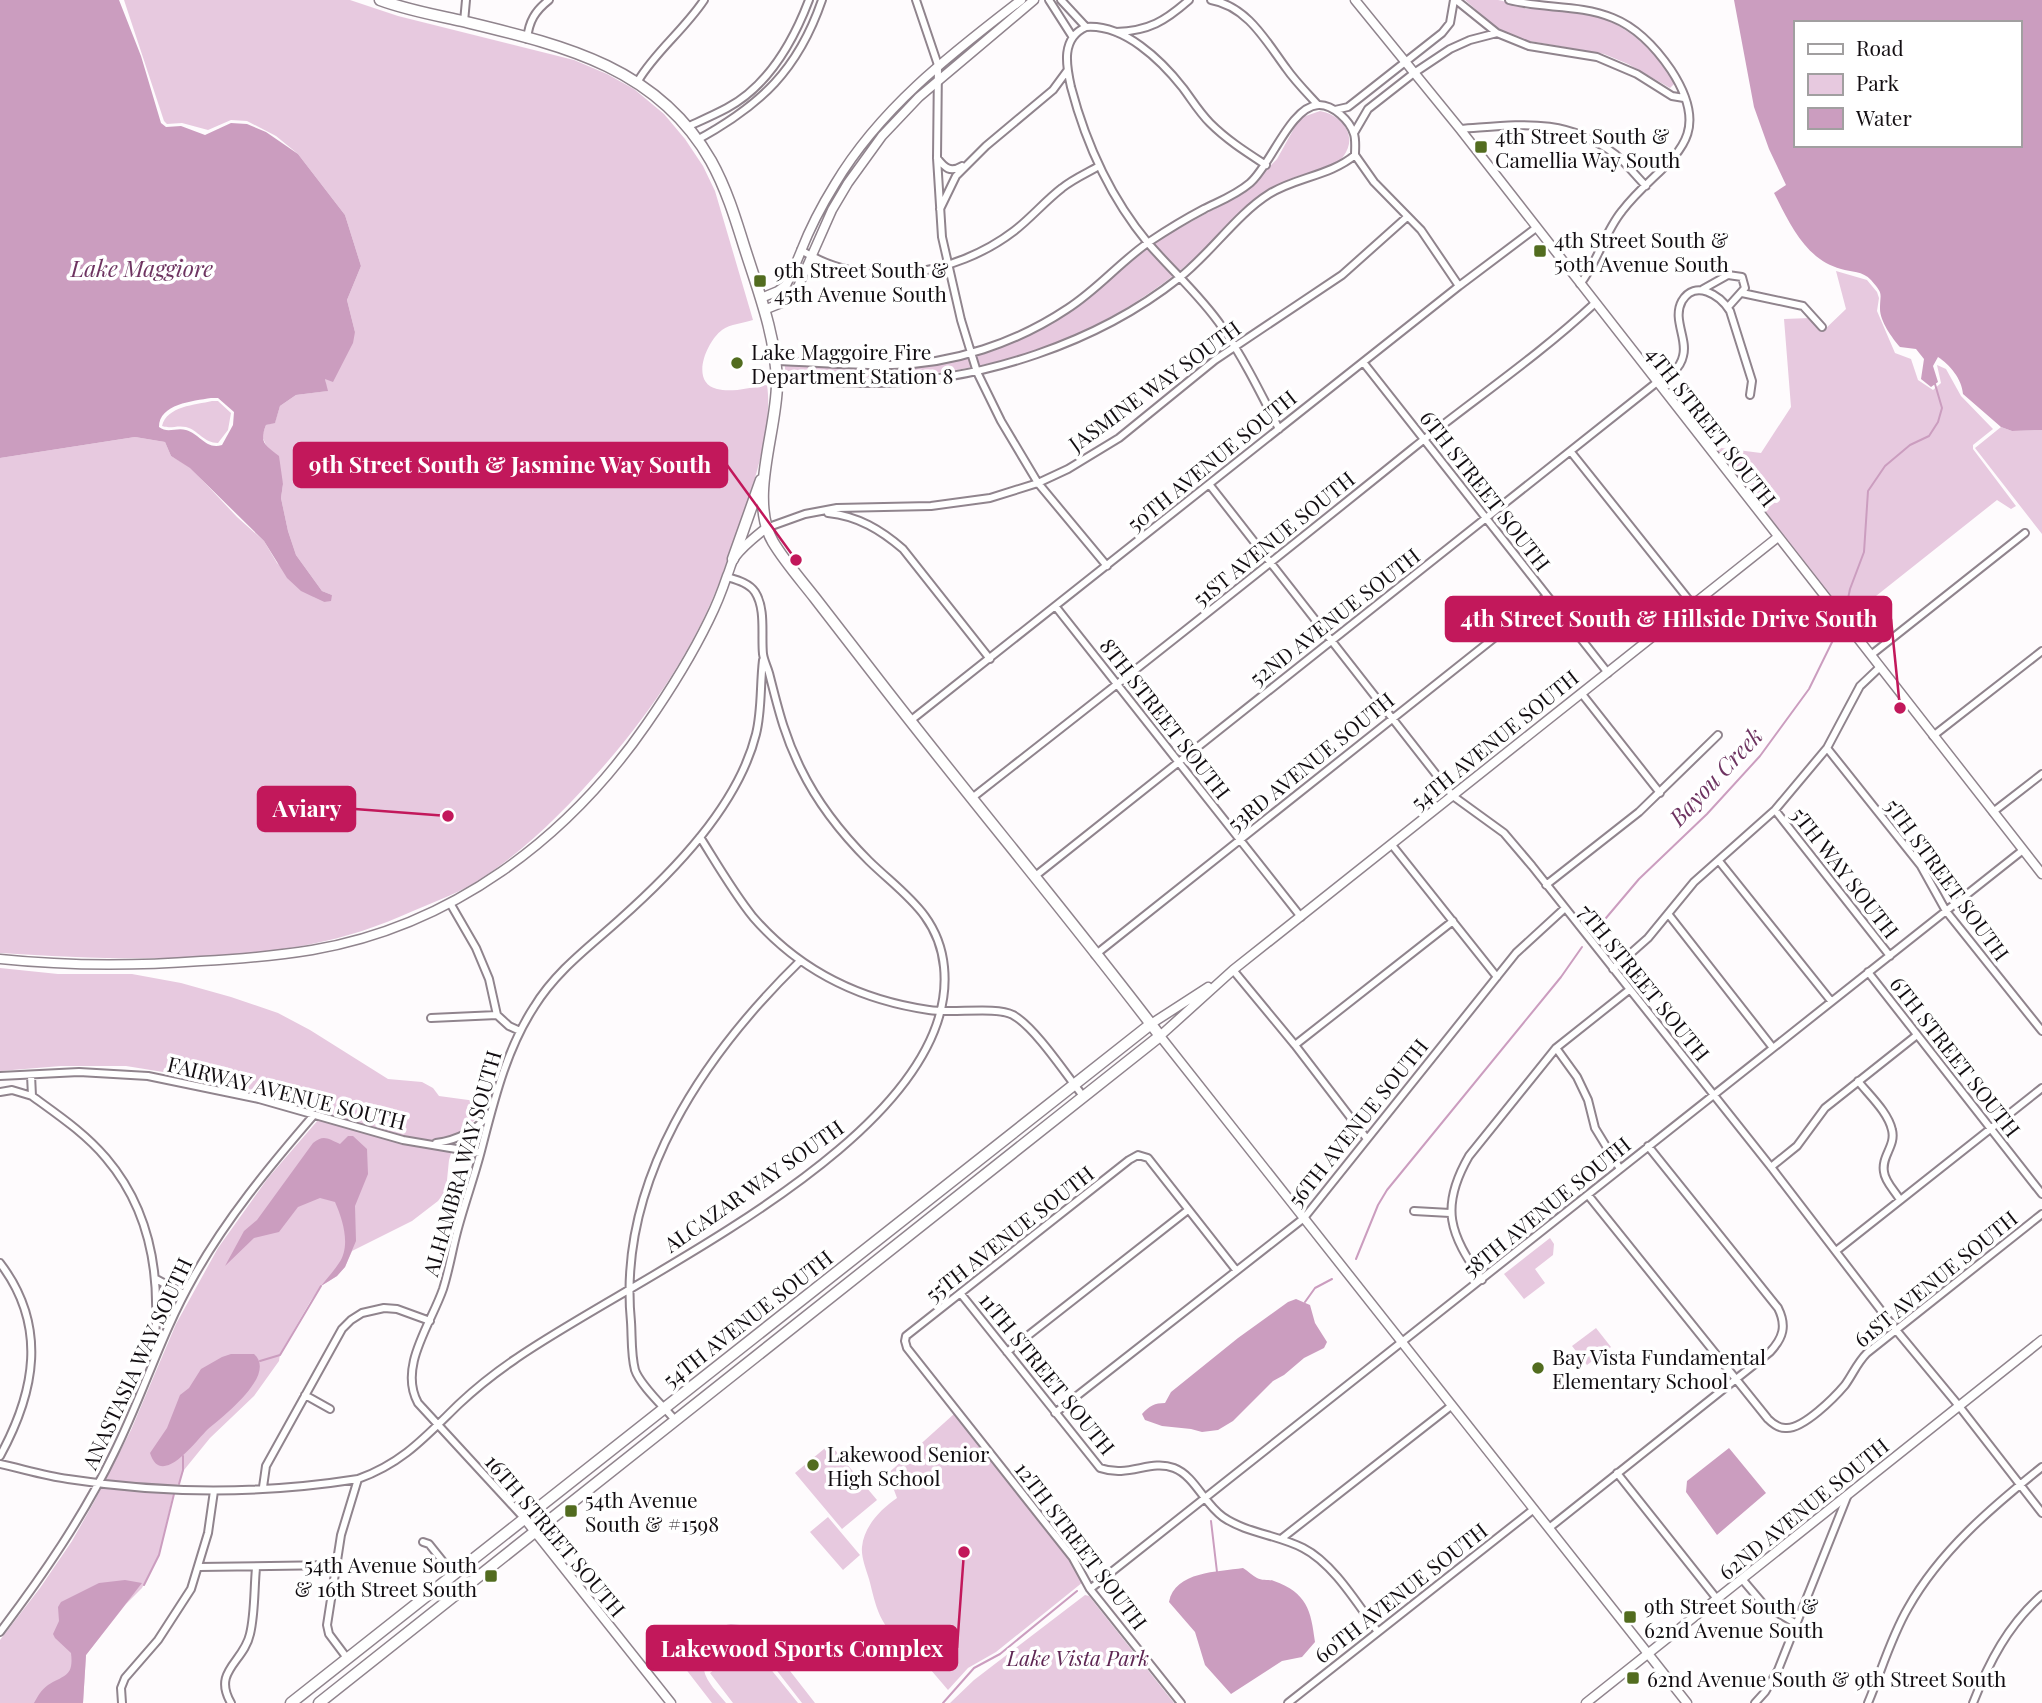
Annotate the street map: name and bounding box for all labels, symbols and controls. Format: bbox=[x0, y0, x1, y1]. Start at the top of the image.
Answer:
legend bbox=[1794, 21, 2021, 147]
text: Road bbox=[1856, 33, 1904, 61]
text: Park bbox=[1856, 68, 1900, 96]
text: Water bbox=[1855, 103, 1912, 131]
place label: 4th Street South & Camellia Way South bbox=[1495, 121, 1681, 173]
marker: 4th Street South & Camellia Way South bbox=[1473, 139, 1489, 155]
place label: 4th Street South & 50th Avenue South bbox=[1554, 225, 1730, 277]
marker: 4th Street South & 50th Avenue South bbox=[1532, 243, 1548, 259]
water label: Lake Maggiore bbox=[70, 252, 213, 283]
place label: 9th Street South & 45th Avenue South bbox=[774, 255, 949, 307]
marker: 9th Street South & 45th Avenue South bbox=[752, 273, 768, 289]
street label: JASMINE WAY SOUTH bbox=[1062, 313, 1246, 457]
place label: Lake Maggoire Fire Department Station 8 bbox=[751, 337, 953, 389]
street label: 4TH STREET SOUTH bbox=[1641, 340, 1783, 512]
marker: Lake Maggoire Fire Department Station 8 bbox=[729, 355, 745, 371]
street label: 50TH AVENUE SOUTH bbox=[1121, 383, 1302, 537]
street label: 6TH STREET SOUTH bbox=[1415, 404, 1558, 576]
callout: 9th Street South & Jasmine Way South bbox=[294, 443, 727, 487]
text: 9th Street South & Jasmine Way South bbox=[309, 448, 711, 479]
street label: 51ST AVENUE SOUTH bbox=[1186, 464, 1360, 612]
street label: 52ND AVENUE SOUTH bbox=[1243, 541, 1425, 691]
callout: 4th Street South & Hillside Drive South bbox=[1446, 597, 1891, 641]
text: 4th Street South & Hillside Drive South bbox=[1461, 602, 1878, 633]
street label: 8TH STREET SOUTH bbox=[1094, 632, 1238, 804]
street label: 54TH AVENUE SOUTH bbox=[1404, 663, 1584, 815]
street label: 53RD AVENUE SOUTH bbox=[1221, 685, 1399, 837]
water label: Bayou Creek bbox=[1661, 720, 1769, 833]
callout: Aviary bbox=[258, 787, 355, 831]
text: Aviary bbox=[272, 792, 341, 823]
street label: 5TH STREET SOUTH bbox=[1880, 792, 2016, 966]
street label: 5TH WAY SOUTH bbox=[1786, 801, 1906, 943]
street label: 7TH STREET SOUTH bbox=[1573, 898, 1717, 1066]
street label: 6TH STREET SOUTH bbox=[1885, 970, 2028, 1142]
street label: 56TH AVENUE SOUTH bbox=[1281, 1032, 1434, 1212]
street label: ALHAMBRA WAY SOUTH bbox=[415, 1047, 507, 1280]
street label: FAIRWAY AVENUE SOUTH bbox=[165, 1049, 409, 1135]
street label: ALCAZAR WAY SOUTH bbox=[657, 1112, 848, 1258]
street label: 58TH AVENUE SOUTH bbox=[1456, 1129, 1636, 1282]
street label: 55TH AVENUE SOUTH bbox=[919, 1158, 1099, 1308]
street label: 61ST AVENUE SOUTH bbox=[1848, 1203, 2023, 1353]
street label: 54TH AVENUE SOUTH bbox=[656, 1243, 838, 1393]
street label: ANASTASIA WAY SOUTH bbox=[74, 1253, 197, 1474]
street label: 11TH STREET SOUTH bbox=[974, 1286, 1122, 1460]
place label: Bay Vista Fundamental Elementary School bbox=[1552, 1342, 1766, 1394]
marker: Bay Vista Fundamental Elementary School bbox=[1530, 1360, 1546, 1376]
street label: 62ND AVENUE SOUTH bbox=[1712, 1431, 1894, 1585]
place label: Lakewood Senior High School bbox=[827, 1439, 990, 1491]
street label: 16TH STREET SOUTH bbox=[480, 1448, 632, 1622]
street label: 12TH STREET SOUTH bbox=[1010, 1455, 1154, 1635]
marker: Lakewood Senior High School bbox=[805, 1457, 821, 1473]
place label: 54th Avenue South & #1598 bbox=[585, 1485, 719, 1537]
marker: 54th Avenue South & #1598 bbox=[563, 1503, 579, 1519]
street label: 60TH AVENUE SOUTH bbox=[1308, 1516, 1492, 1668]
place label: 54th Avenue South & 16th Street South bbox=[294, 1550, 478, 1602]
marker: 54th Avenue South & 16th Street South bbox=[483, 1568, 499, 1584]
place label: 9th Street South & 62nd Avenue South bbox=[1644, 1591, 1824, 1643]
marker: 9th Street South & 62nd Avenue South bbox=[1622, 1609, 1638, 1625]
callout: Lakewood Sports Complex bbox=[647, 1626, 957, 1670]
text: Lakewood Sports Complex bbox=[661, 1632, 944, 1663]
park label: Lake Vista Park bbox=[1006, 1643, 1149, 1671]
place label: 62nd Avenue South & 9th Street South bbox=[1647, 1664, 2007, 1692]
marker: 62nd Avenue South & 9th Street South bbox=[1625, 1670, 1641, 1686]

